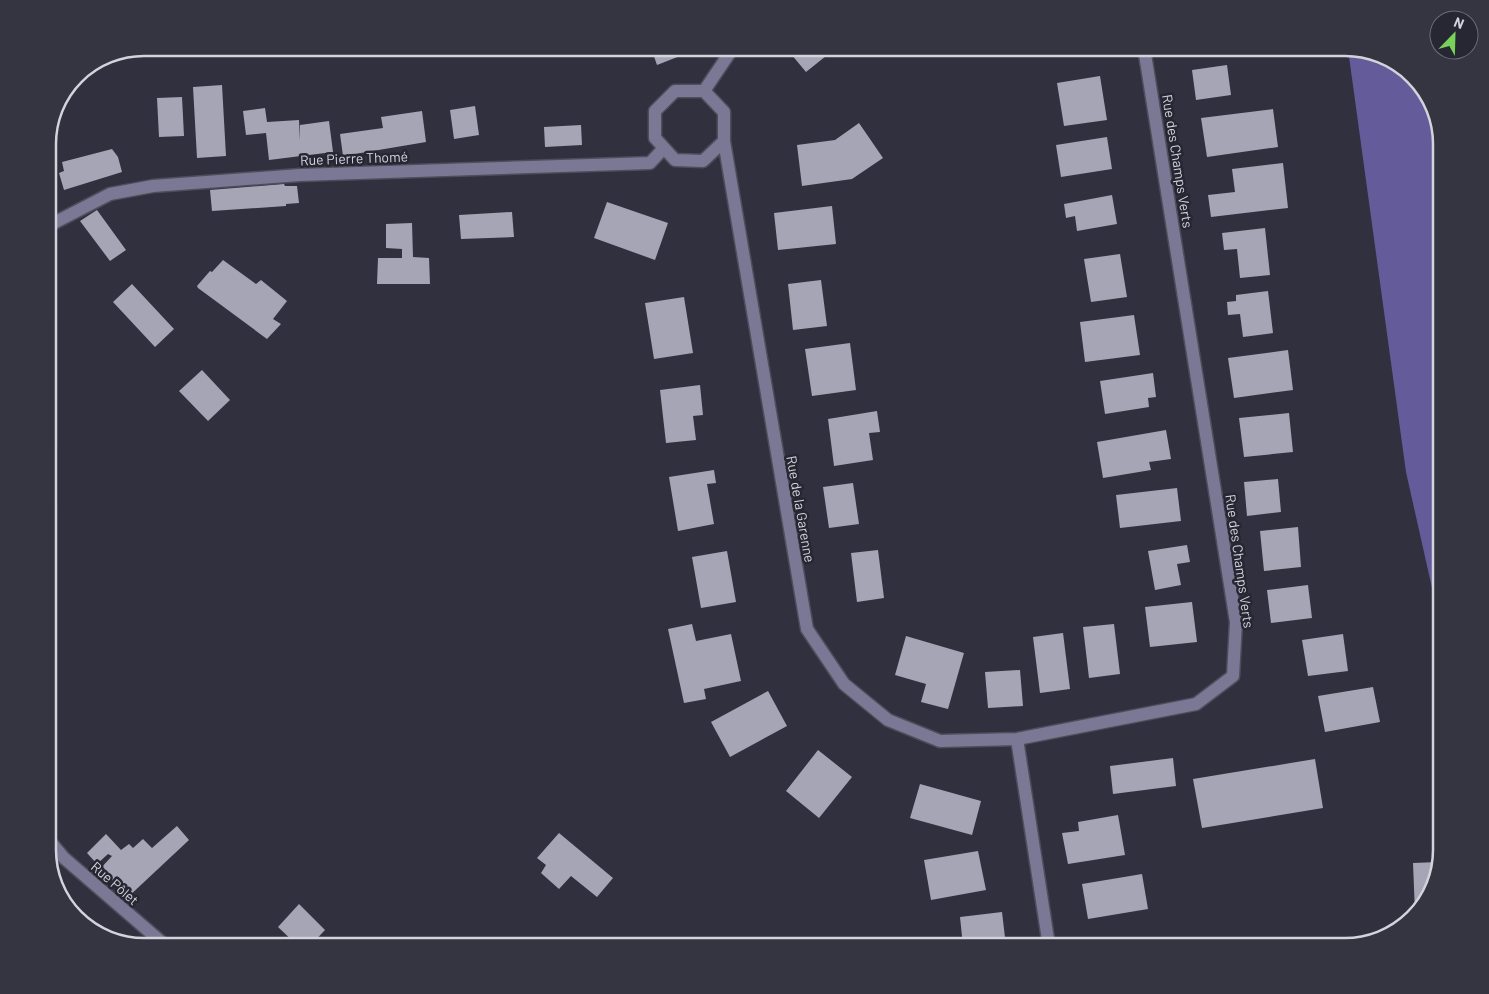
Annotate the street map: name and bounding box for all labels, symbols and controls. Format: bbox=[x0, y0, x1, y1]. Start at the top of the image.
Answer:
north arrow bbox=[1429, 10, 1479, 60]
text: N bbox=[1452, 13, 1467, 32]
street label: Rue des Champs Verts bbox=[1159, 93, 1197, 229]
street label: Rue Pierre Thomé bbox=[300, 148, 408, 168]
street label: Rue de la Garenne bbox=[783, 454, 819, 564]
street label: Rue des Champs Verts bbox=[1222, 493, 1258, 629]
street label: Rue Pôlet bbox=[88, 858, 142, 908]

